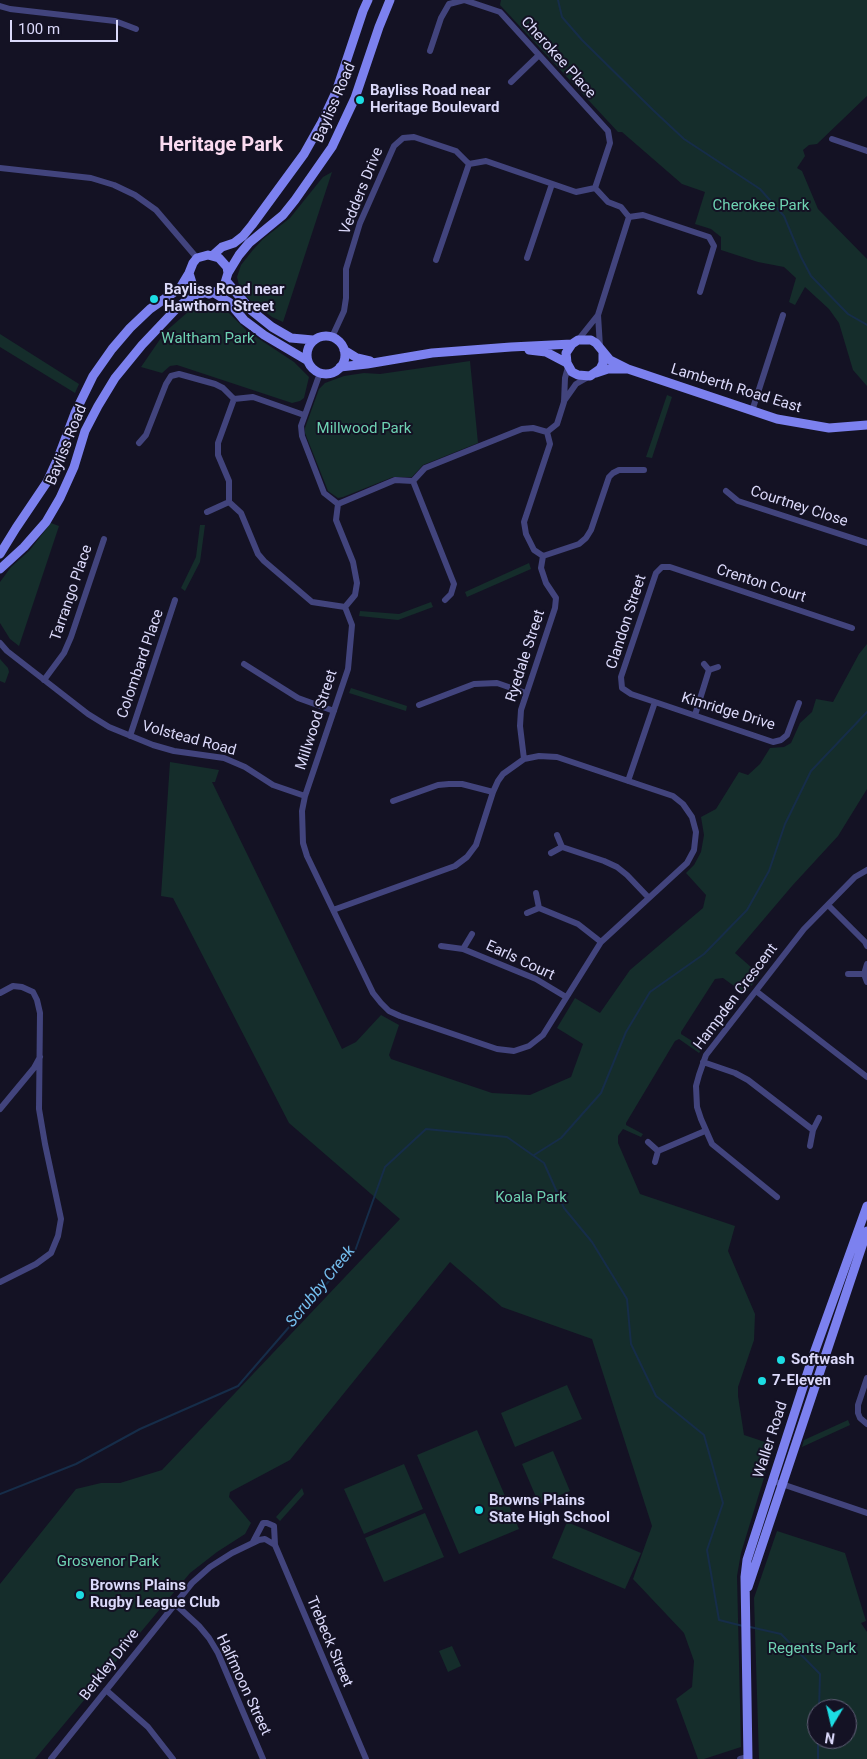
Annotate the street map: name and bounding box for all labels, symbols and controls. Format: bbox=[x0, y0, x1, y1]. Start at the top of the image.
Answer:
scale bar bbox=[12, 10, 120, 42]
street label: Cherokee Place bbox=[517, 13, 599, 103]
text: 100 m bbox=[18, 20, 60, 38]
street label: Bayliss Road bbox=[310, 60, 360, 146]
place label: Bayliss Road near Heritage Boulevard bbox=[370, 82, 499, 117]
marker: Bayliss Road near Heritage Boulevard bbox=[354, 94, 366, 106]
district label: Heritage Park bbox=[159, 134, 283, 158]
street label: Vedders Drive bbox=[336, 145, 388, 237]
park label: Cherokee Park bbox=[713, 197, 809, 215]
place label: Bayliss Road near Hawthorn Street bbox=[164, 281, 284, 316]
marker: Bayliss Road near Hawthorn Street bbox=[148, 293, 160, 305]
park label: Waltham Park bbox=[161, 330, 255, 348]
street label: Lamberth Road East bbox=[669, 361, 803, 417]
street label: Bayliss Road bbox=[43, 402, 91, 488]
park label: Millwood Park bbox=[317, 420, 411, 438]
street label: Courtney Close bbox=[748, 483, 850, 531]
street label: Tarrango Place bbox=[47, 543, 97, 643]
street label: Crenton Court bbox=[714, 561, 808, 607]
street label: Clandon Street bbox=[603, 572, 651, 672]
street label: Colombard Place bbox=[114, 607, 168, 721]
street label: Ryedale Street bbox=[503, 608, 549, 704]
street label: Millwood Street bbox=[292, 668, 342, 772]
street label: Kimridge Drive bbox=[679, 689, 777, 735]
street label: Volstead Road bbox=[140, 718, 238, 760]
street label: Earls Court bbox=[483, 937, 557, 985]
street label: Hampden Crescent bbox=[690, 940, 782, 1054]
park label: Koala Park bbox=[495, 1189, 567, 1207]
water label: Scrubby Creek bbox=[282, 1242, 360, 1332]
place label: Softwash bbox=[791, 1351, 854, 1369]
marker: Softwash bbox=[775, 1354, 787, 1366]
place label: 7-Eleven bbox=[772, 1372, 831, 1390]
marker: 7-Eleven bbox=[756, 1375, 768, 1387]
street label: Waller Road bbox=[750, 1399, 792, 1481]
place label: Browns Plains State High School bbox=[489, 1492, 610, 1527]
marker: Browns Plains State High School bbox=[473, 1504, 485, 1516]
park label: Grosvenor Park bbox=[57, 1553, 159, 1571]
place label: Browns Plains Rugby League Club bbox=[90, 1577, 220, 1612]
marker: Browns Plains Rugby League Club bbox=[74, 1589, 86, 1601]
street label: Trebeck Street bbox=[302, 1594, 356, 1690]
street label: Berkley Drive bbox=[76, 1626, 144, 1704]
street label: Halfmoon Street bbox=[212, 1632, 274, 1738]
park label: Regents Park bbox=[768, 1640, 856, 1658]
north arrow bbox=[807, 1699, 857, 1749]
text: N bbox=[824, 1729, 836, 1747]

